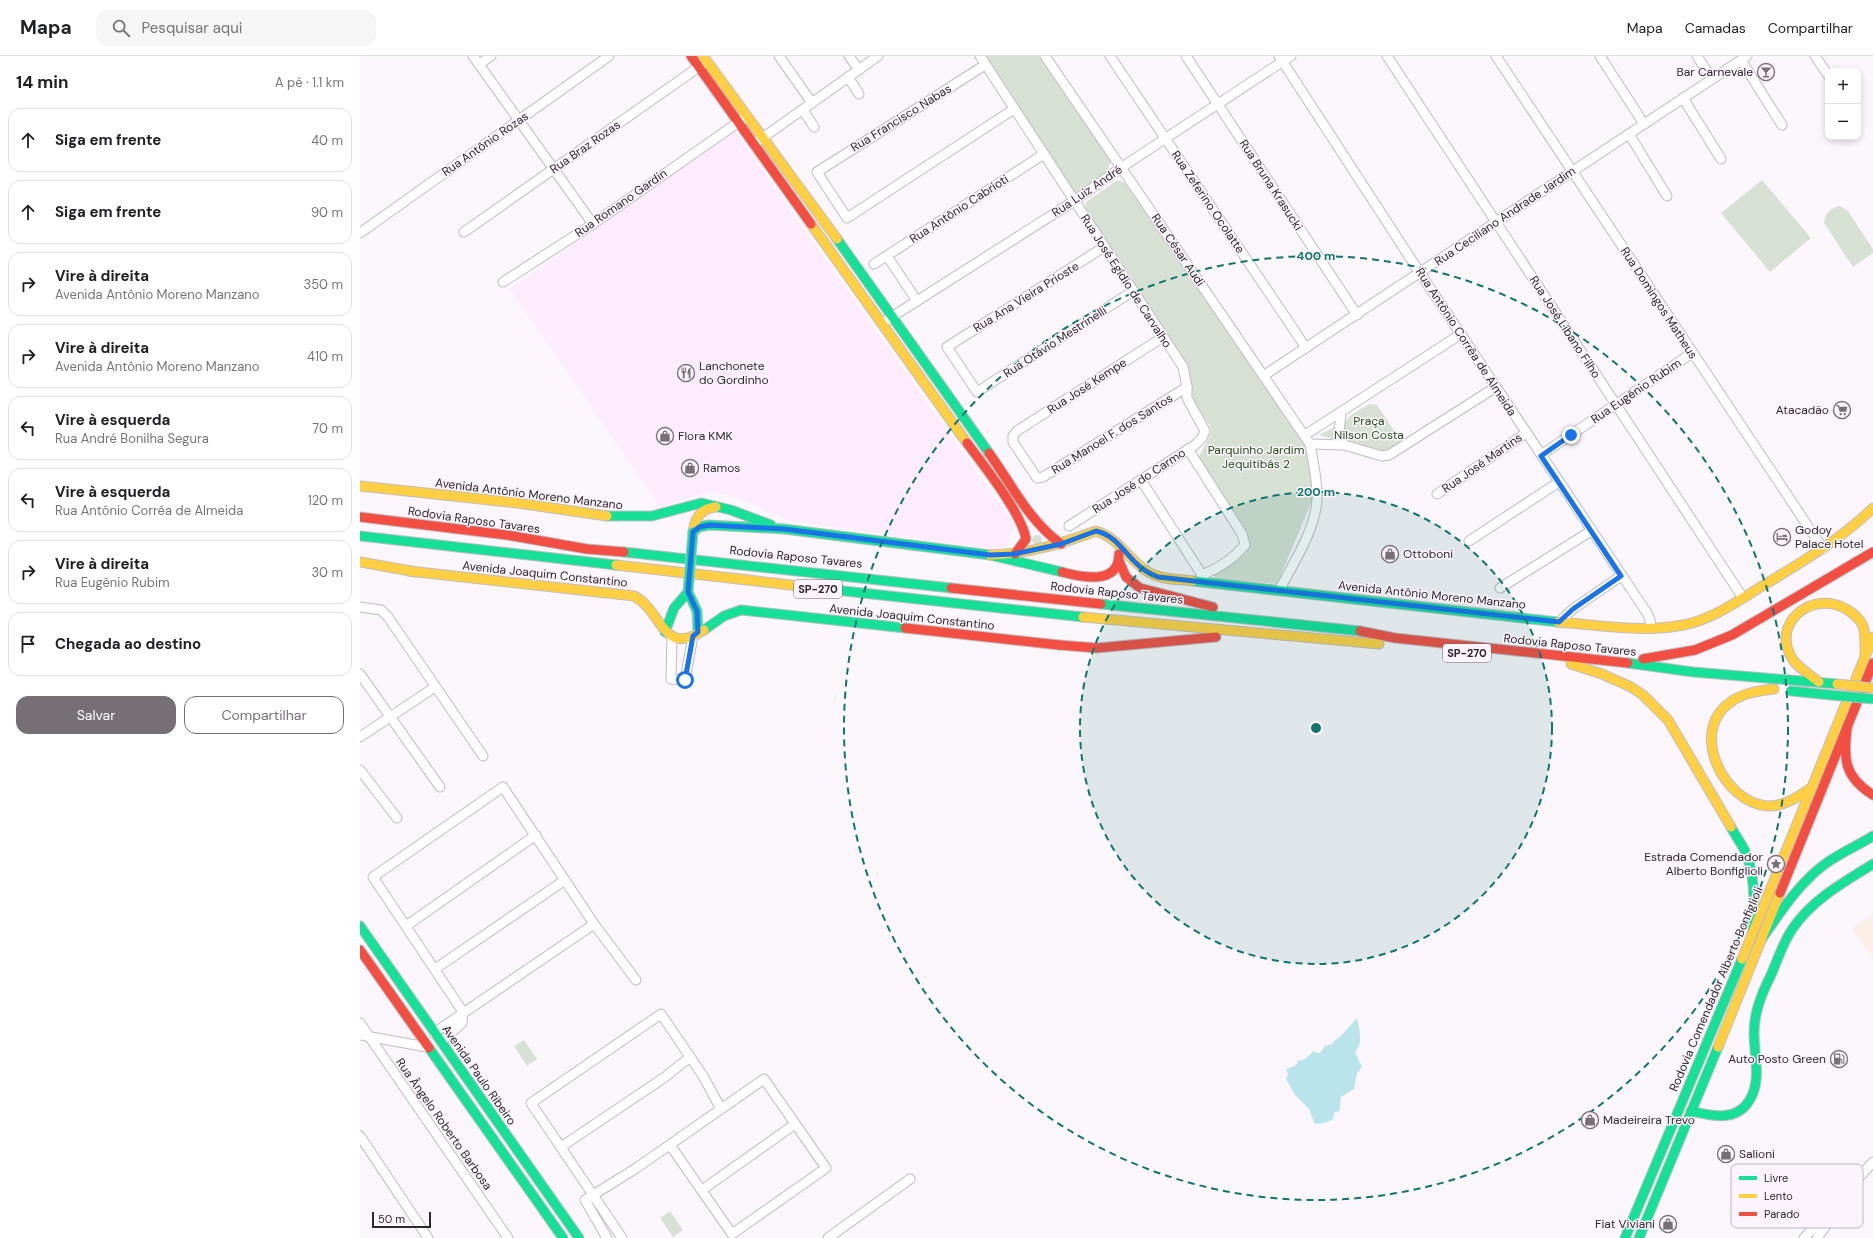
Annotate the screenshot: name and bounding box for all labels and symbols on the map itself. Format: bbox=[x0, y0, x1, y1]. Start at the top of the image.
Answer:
bar icon: Bar Carnevale bbox=[1756, 62, 1776, 82]
place label: Bar Carnevale bbox=[1677, 64, 1753, 80]
street label: Rua Francisco Nabas bbox=[848, 81, 954, 155]
street label: Rua Antônio Rozas bbox=[439, 108, 531, 180]
street label: Rua Braz Rozas bbox=[547, 117, 623, 177]
street label: Rua Bruna Krasucki bbox=[1236, 136, 1307, 234]
street label: Rua Zeferino Ocolatte bbox=[1168, 148, 1248, 257]
street label: Rua Luiz André bbox=[1049, 161, 1126, 221]
street label: Rua Ceciliano Andrade Jardim bbox=[1431, 163, 1579, 269]
street label: Rua Romano Gardin bbox=[572, 165, 670, 241]
street label: Rua Antônio Cabrioti bbox=[907, 171, 1012, 247]
street label: Rua José Egídio de Carvalho bbox=[1077, 211, 1175, 351]
street label: Rua César Audi bbox=[1148, 211, 1208, 290]
street label: Rua Domingos Matheus bbox=[1617, 244, 1701, 362]
text: 400 m bbox=[1297, 248, 1335, 264]
street label: Rua Ana Vieira Prioste bbox=[970, 258, 1082, 336]
street label: Rua Antônio Corrêa de Almeida bbox=[1412, 265, 1520, 419]
street label: Rua José Líbano Filho bbox=[1526, 273, 1604, 381]
street label: Rua Otávio Mestrinelli bbox=[1000, 303, 1110, 381]
street label: Rua José Kempe bbox=[1044, 354, 1130, 418]
street label: Rua Eugênio Rubim bbox=[1588, 355, 1684, 427]
place label: Lanchonete do Gordinho bbox=[699, 358, 769, 388]
restaurant icon: Lanchonete do Gordinho bbox=[676, 363, 696, 383]
street label: Rua Manoel F. dos Santos bbox=[1048, 390, 1176, 478]
supermarket icon: Atacadão bbox=[1832, 400, 1852, 420]
place label: Atacadão bbox=[1776, 402, 1829, 418]
park label: Praça Nilson Costa bbox=[1334, 413, 1404, 443]
shop icon: Flora KMK bbox=[655, 426, 675, 446]
route end bbox=[1562, 426, 1580, 444]
place label: Flora KMK bbox=[678, 428, 732, 444]
street label: Rua José Martins bbox=[1439, 429, 1525, 497]
park label: Parquinho Jardim Jequitibás 2 bbox=[1208, 442, 1304, 472]
street label: Rua José do Carmo bbox=[1089, 445, 1189, 517]
shop icon: Ramos bbox=[680, 458, 700, 478]
place label: Ramos bbox=[703, 460, 740, 476]
street label: Avenida Antônio Moreno Manzano bbox=[434, 475, 624, 513]
text: 200 m bbox=[1297, 484, 1335, 500]
street label: Rodovia Raposo Tavares bbox=[407, 503, 541, 537]
place label: Godoy Palace Hotel bbox=[1795, 522, 1863, 552]
hotel icon: Godoy Palace Hotel bbox=[1772, 527, 1792, 547]
street label: Rodovia Raposo Tavares bbox=[729, 542, 863, 572]
shop icon: Ottoboni bbox=[1380, 544, 1400, 564]
place label: Ottoboni bbox=[1403, 546, 1453, 562]
street label: Avenida Joaquim Constantino bbox=[462, 557, 628, 591]
street label: Avenida Antônio Moreno Manzano bbox=[1337, 577, 1527, 613]
street label: Rodovia Raposo Tavares bbox=[1050, 578, 1184, 608]
road number: SP-270 bbox=[794, 580, 842, 598]
street label: Avenida Joaquim Constantino bbox=[829, 600, 995, 634]
street label: Rodovia Raposo Tavares bbox=[1503, 630, 1637, 660]
road number: SP-270 bbox=[1443, 644, 1491, 662]
route start bbox=[676, 671, 694, 689]
centre of rings bbox=[1309, 721, 1323, 735]
place label: Estrada Comendador Alberto Bonfiglioli bbox=[1644, 849, 1764, 879]
place icon: Estrada Comendador Alberto Bonfiglioli bbox=[1766, 854, 1786, 874]
street label: Rodovia Comendador Alberto Bonfiglioli bbox=[1666, 884, 1767, 1094]
street label: Avenida Paulo Ribeiro bbox=[438, 1022, 520, 1128]
fuel station icon: Auto Posto Green bbox=[1829, 1049, 1849, 1069]
place label: Auto Posto Green bbox=[1728, 1051, 1826, 1067]
street label: Rua Ângelo Roberto Barbosa bbox=[392, 1055, 496, 1193]
shop icon: Madeireira Trevo bbox=[1580, 1110, 1600, 1130]
place label: Madeireira Trevo bbox=[1603, 1112, 1695, 1128]
shop icon: Salioni bbox=[1716, 1144, 1736, 1164]
place label: Salioni bbox=[1739, 1146, 1775, 1162]
legend bbox=[1731, 1164, 1863, 1228]
text: Livre bbox=[1764, 1171, 1788, 1185]
text: Lento bbox=[1764, 1189, 1793, 1203]
text: Parado bbox=[1764, 1207, 1800, 1221]
scale bar bbox=[372, 1210, 431, 1229]
shop icon: Fiat Viviani bbox=[1658, 1214, 1678, 1234]
place label: Fiat Viviani bbox=[1595, 1216, 1655, 1232]

